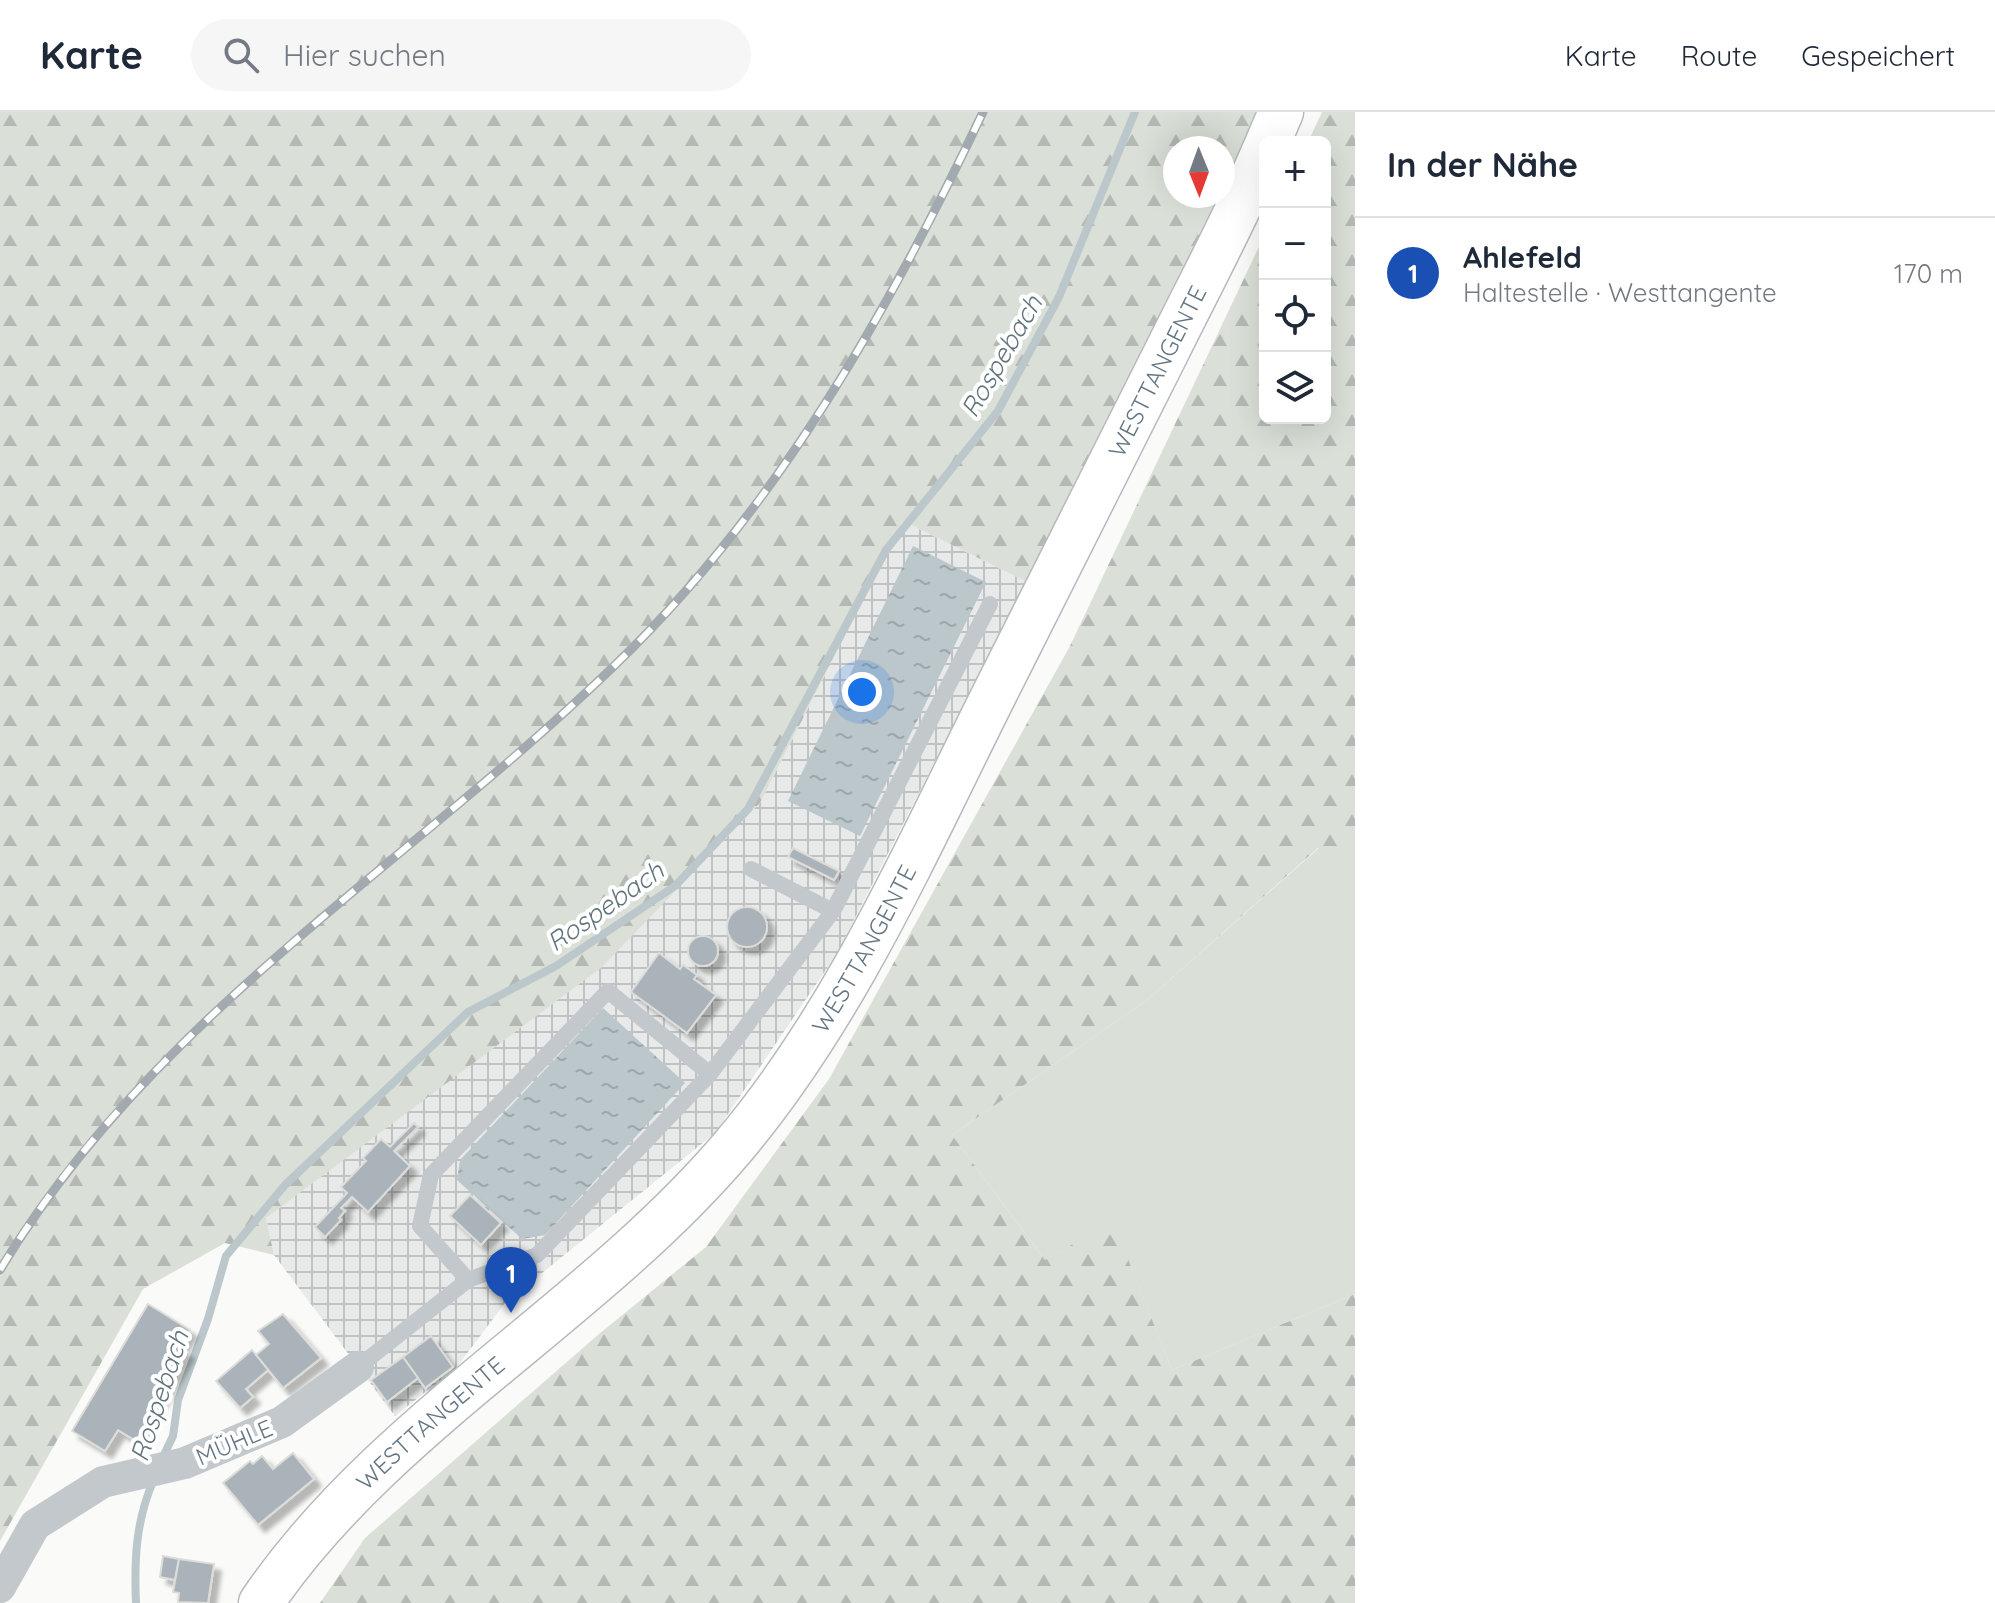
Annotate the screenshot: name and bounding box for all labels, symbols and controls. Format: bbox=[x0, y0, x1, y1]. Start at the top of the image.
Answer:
search box bbox=[191, 19, 751, 91]
text: Karte bbox=[40, 31, 143, 79]
icon: search bbox=[219, 33, 263, 77]
text: Hier suchen bbox=[283, 36, 446, 74]
text: Karte bbox=[1565, 38, 1637, 73]
text: Route bbox=[1681, 38, 1757, 73]
text: Gespeichert bbox=[1801, 38, 1955, 73]
north arrow bbox=[1163, 136, 1235, 208]
map controls bbox=[1259, 136, 1331, 424]
button: + bbox=[1259, 136, 1331, 208]
text: In der Nähe bbox=[1387, 143, 1578, 186]
button: − bbox=[1259, 208, 1331, 280]
text: Ahlefeld bbox=[1463, 238, 1582, 276]
text: 1 bbox=[1408, 257, 1418, 290]
text: 170 m bbox=[1894, 257, 1963, 290]
text: Haltestelle · Westtangente bbox=[1463, 276, 1777, 309]
street label: WESTTANGENTE bbox=[1101, 280, 1212, 462]
button: locate bbox=[1259, 280, 1331, 352]
water label: Rospebach bbox=[953, 288, 1050, 423]
button: layers bbox=[1259, 352, 1331, 424]
your location bbox=[842, 672, 882, 712]
water label: Rospebach bbox=[540, 853, 671, 958]
street label: WESTTANGENTE bbox=[805, 860, 922, 1038]
pin: 1 bbox=[485, 1247, 537, 1313]
water label: Rospebach bbox=[122, 1325, 196, 1465]
street label: WESTTANGENTE bbox=[350, 1349, 510, 1496]
street label: MÜHLE bbox=[191, 1412, 277, 1472]

